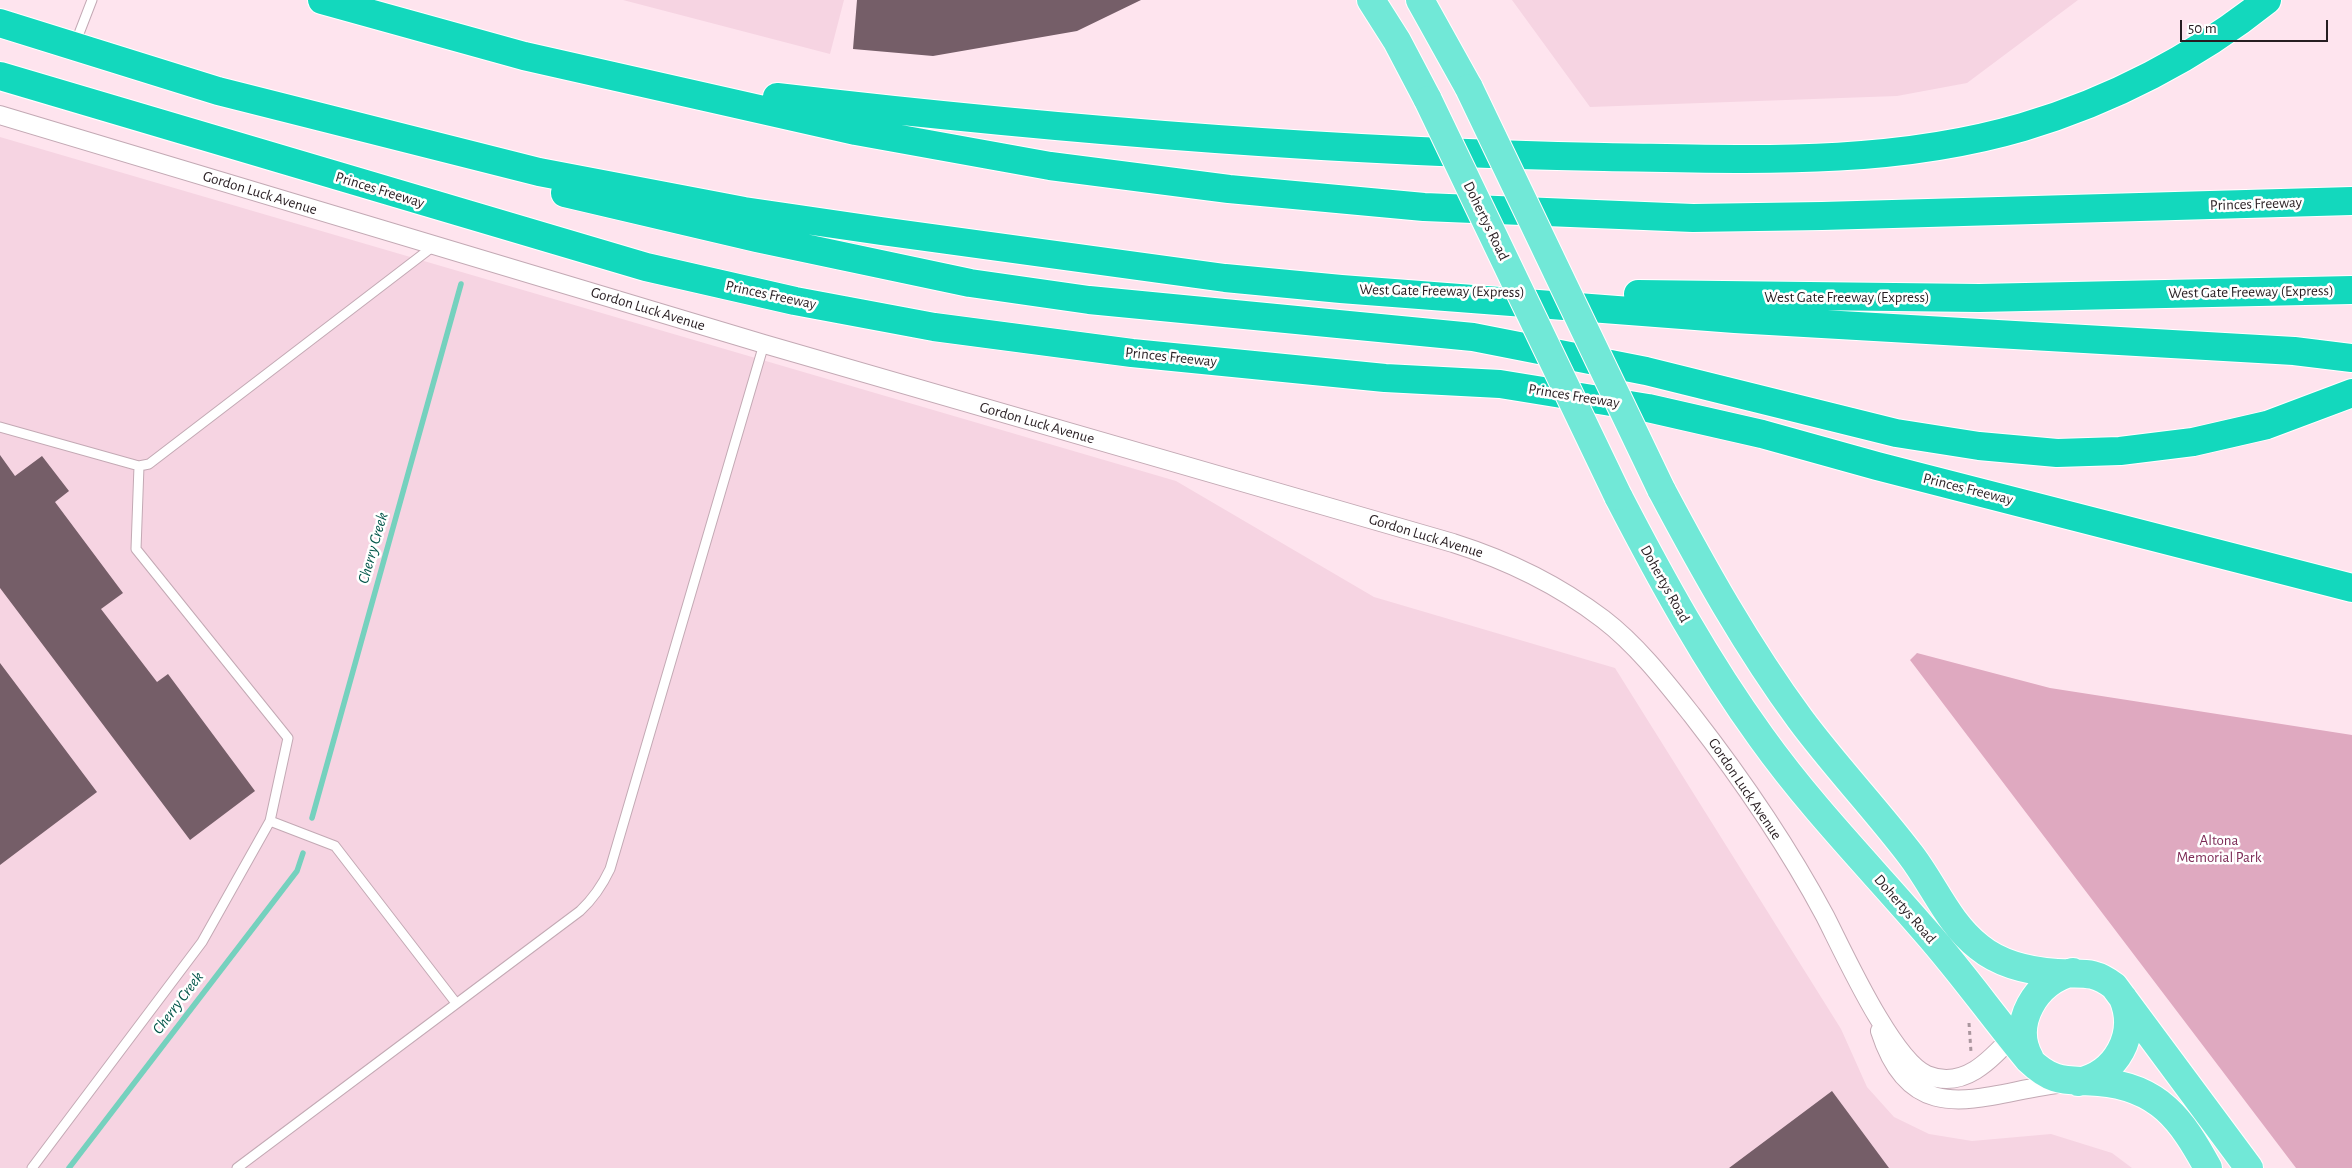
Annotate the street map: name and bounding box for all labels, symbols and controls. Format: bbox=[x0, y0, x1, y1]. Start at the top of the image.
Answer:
scale bar bbox=[2182, 10, 2330, 42]
text: 50 m bbox=[2188, 21, 2217, 36]
street label: Gordon Luck Avenue bbox=[201, 167, 319, 219]
street label: Princes Freeway bbox=[333, 168, 427, 212]
street label: Dohertys Road bbox=[1459, 179, 1513, 263]
street label: Princes Freeway bbox=[2210, 193, 2302, 215]
street label: Princes Freeway bbox=[724, 277, 818, 313]
street label: West Gate Freeway (Express) bbox=[1359, 281, 1525, 301]
street label: West Gate Freeway (Express) bbox=[2168, 282, 2334, 302]
street label: Gordon Luck Avenue bbox=[589, 283, 707, 335]
street label: West Gate Freeway (Express) bbox=[1764, 288, 1930, 306]
street label: Princes Freeway bbox=[1124, 343, 1218, 371]
street label: Princes Freeway bbox=[1527, 380, 1621, 412]
street label: Gordon Luck Avenue bbox=[978, 398, 1096, 448]
street label: Princes Freeway bbox=[1921, 469, 2015, 509]
water label: Cherry Creek bbox=[354, 510, 392, 586]
street label: Gordon Luck Avenue bbox=[1367, 510, 1485, 562]
street label: Dohertys Road bbox=[1636, 542, 1694, 626]
street label: Gordon Luck Avenue bbox=[1704, 735, 1786, 843]
park label: Altona Memorial Park bbox=[2176, 831, 2262, 866]
street label: Dohertys Road bbox=[1870, 871, 1940, 947]
water label: Cherry Creek bbox=[148, 968, 208, 1038]

